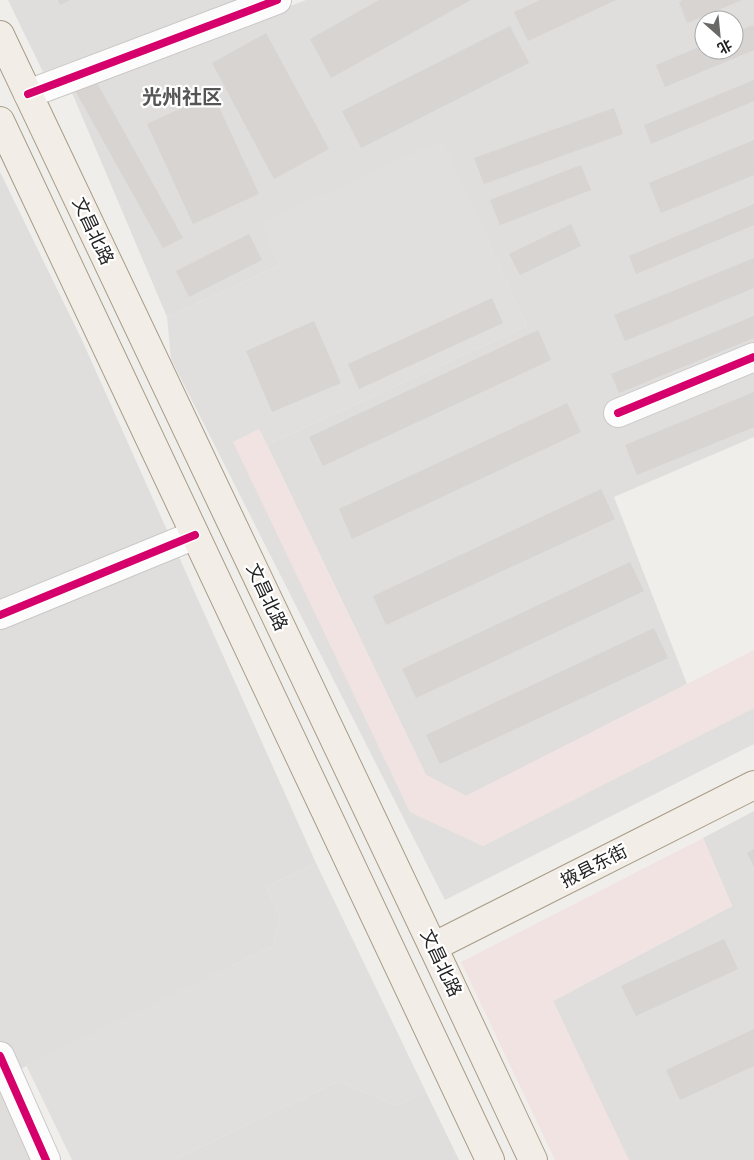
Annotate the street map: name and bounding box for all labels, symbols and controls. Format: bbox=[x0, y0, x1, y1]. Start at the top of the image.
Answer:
north arrow bbox=[694, 10, 744, 60]
text: 北 bbox=[715, 36, 735, 58]
district label: 光州社区 bbox=[142, 84, 222, 108]
street label: 文昌北路 bbox=[69, 193, 119, 268]
street label: 文昌北路 bbox=[243, 559, 293, 634]
street label: 掖县东街 bbox=[556, 839, 631, 891]
street label: 文昌北路 bbox=[417, 925, 467, 1000]

